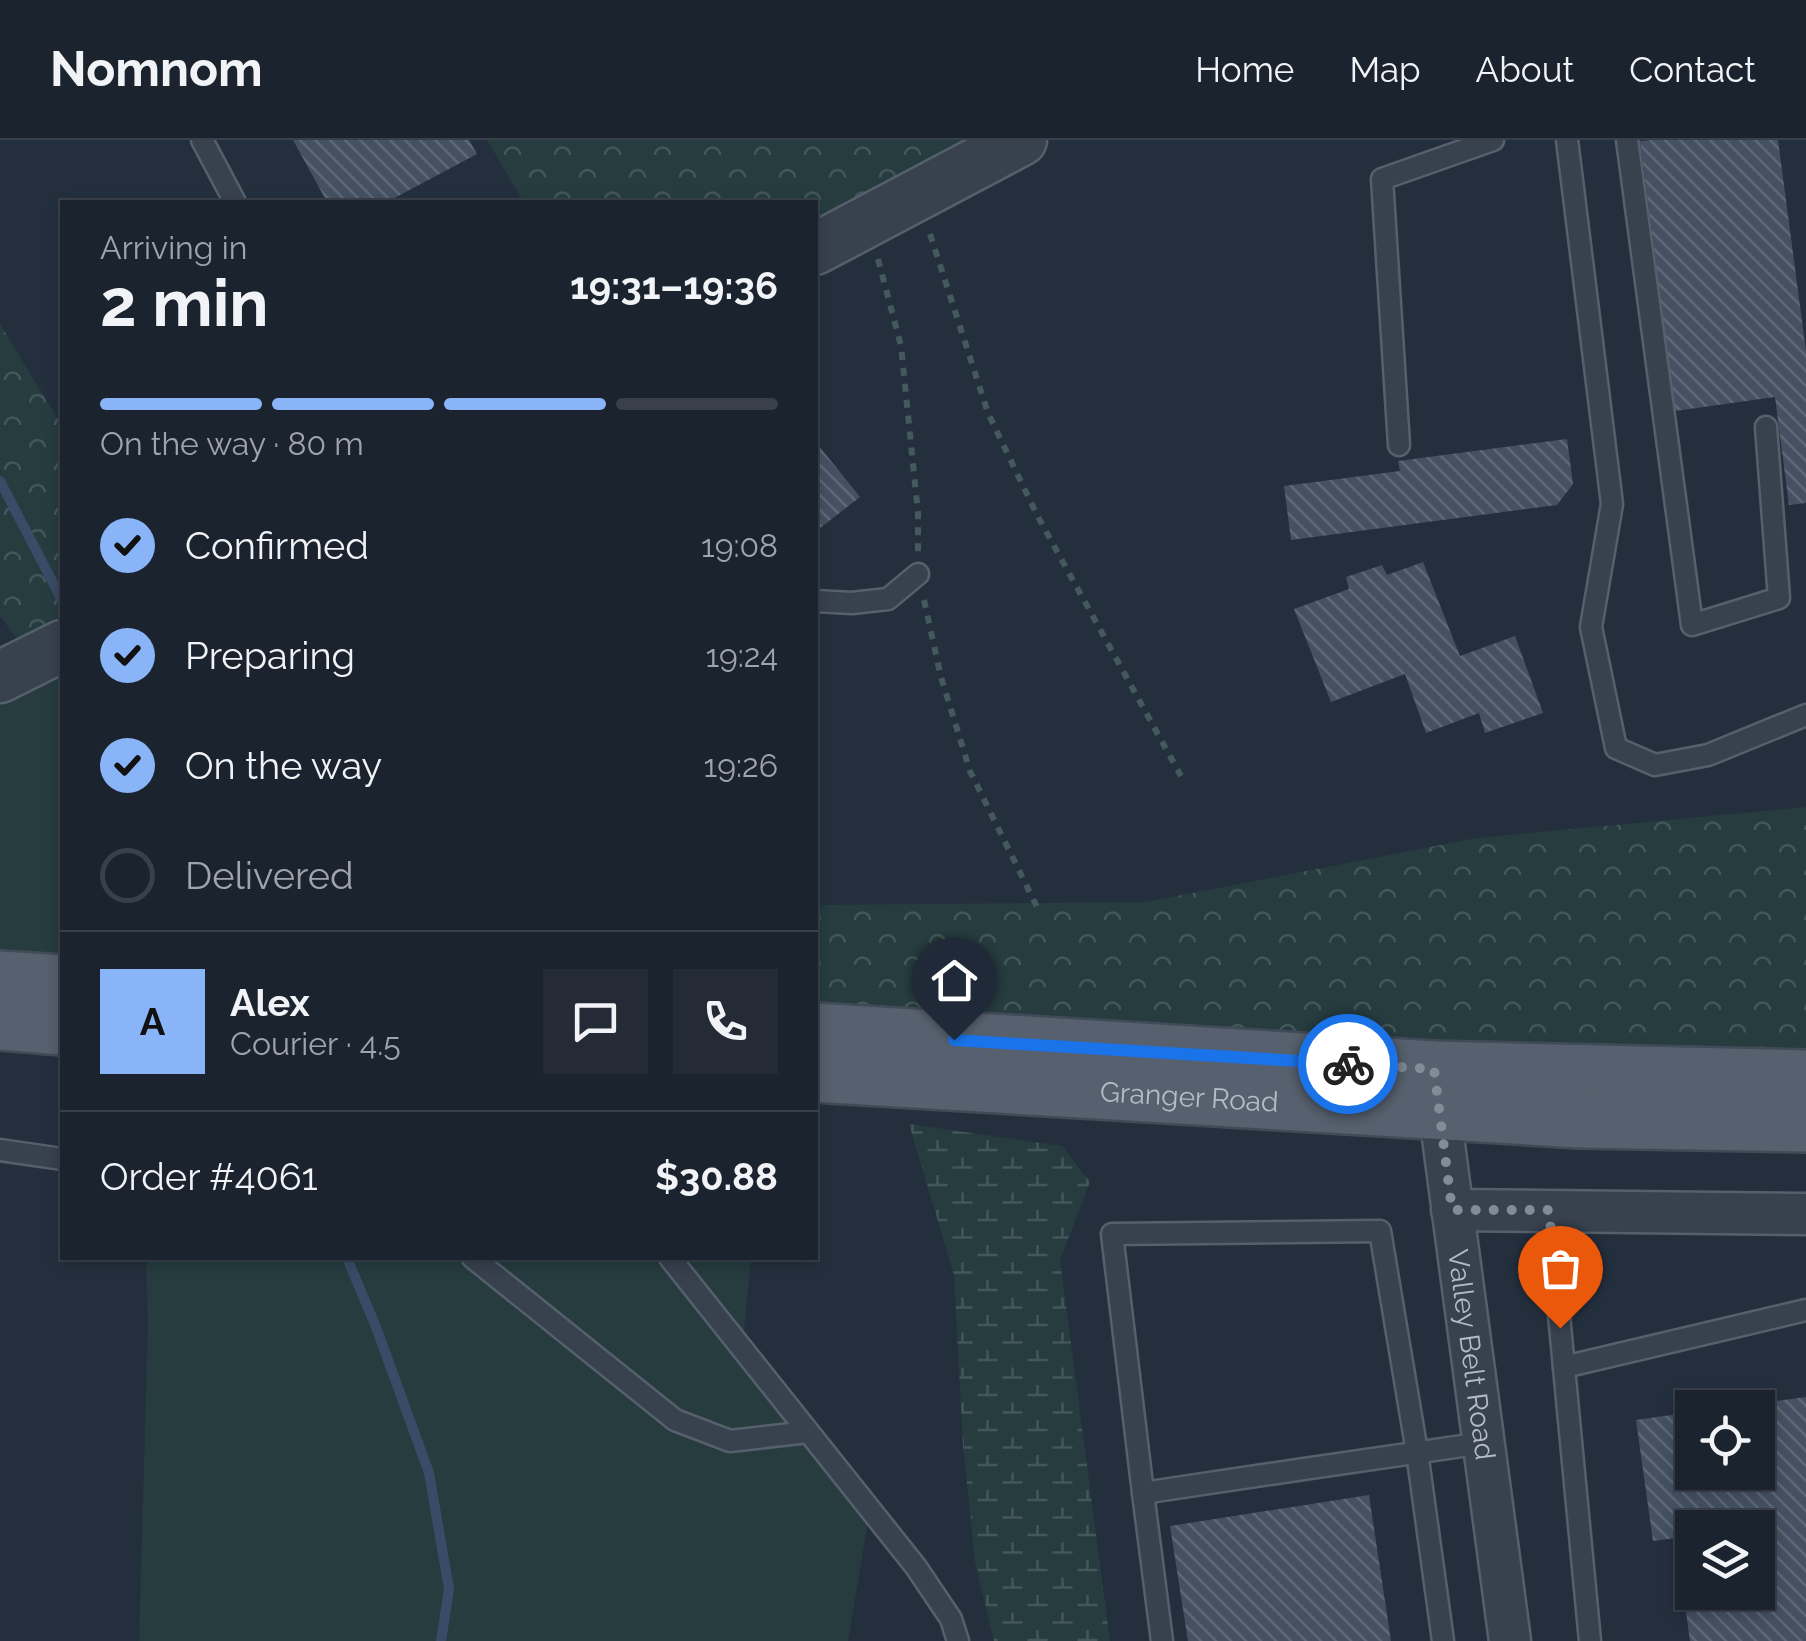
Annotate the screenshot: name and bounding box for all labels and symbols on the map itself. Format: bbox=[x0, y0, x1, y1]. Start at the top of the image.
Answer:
pin bbox=[912, 938, 997, 1041]
courier bbox=[1298, 1014, 1398, 1114]
street label: Granger Road bbox=[1099, 1075, 1280, 1118]
pin bbox=[1518, 1226, 1603, 1329]
street label: Valley Belt Road bbox=[1442, 1247, 1502, 1462]

